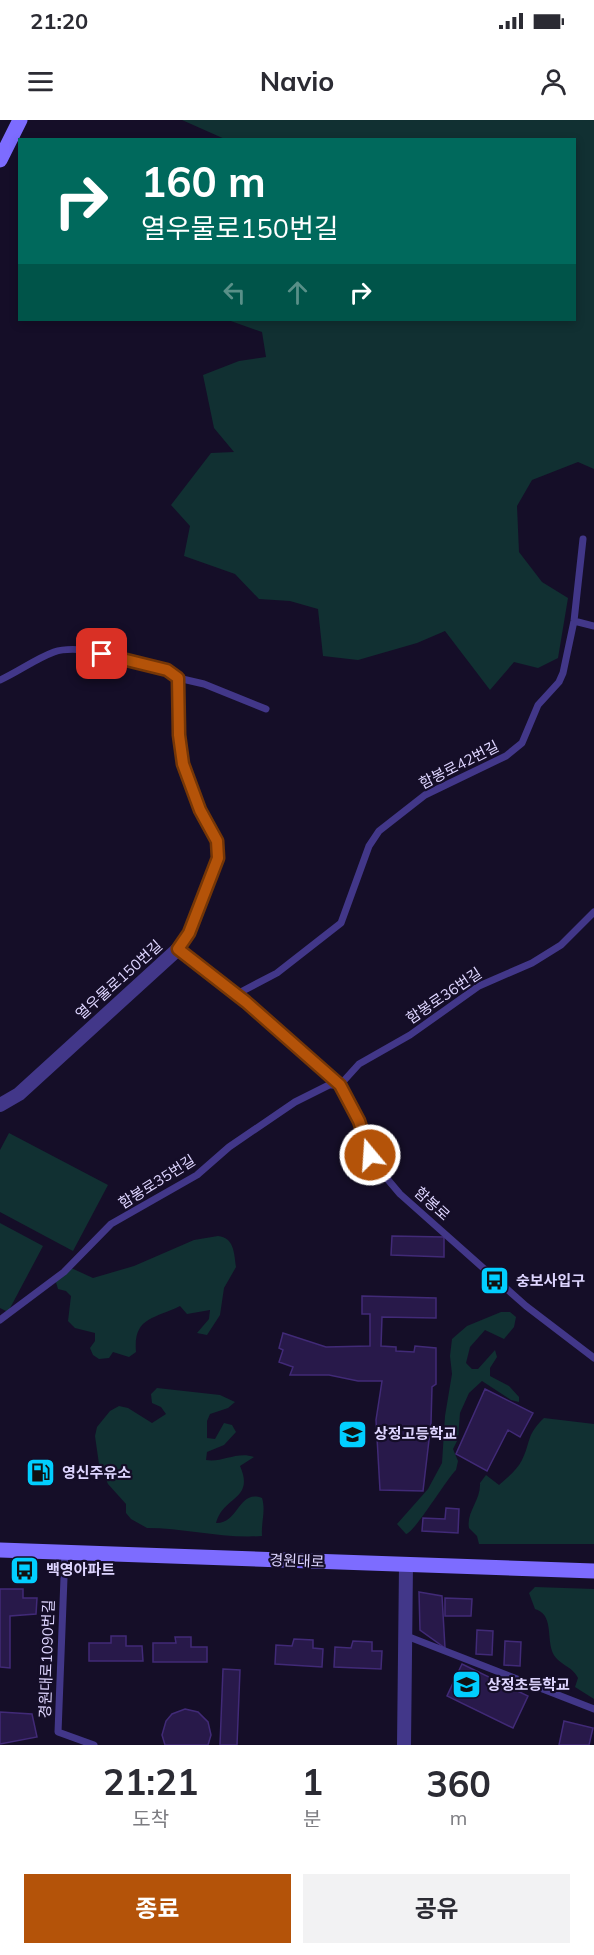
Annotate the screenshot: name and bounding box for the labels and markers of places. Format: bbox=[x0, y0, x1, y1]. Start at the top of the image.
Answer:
pin bbox=[76, 628, 127, 679]
bus stop icon: 숭보사입구 bbox=[479, 1265, 511, 1297]
place label: 숭보사입구 bbox=[516, 1271, 585, 1290]
school or university icon: 상정고등학교 bbox=[337, 1418, 369, 1450]
place label: 상정고등학교 bbox=[374, 1424, 457, 1443]
fuel station icon: 영신주유소 bbox=[25, 1457, 57, 1489]
place label: 영신주유소 bbox=[62, 1463, 131, 1482]
bus stop icon: 백영아파트 bbox=[9, 1554, 41, 1586]
place label: 백영아파트 bbox=[46, 1560, 115, 1579]
school or university icon: 상정초등학교 bbox=[450, 1669, 482, 1701]
place label: 상정초등학교 bbox=[487, 1675, 570, 1694]

